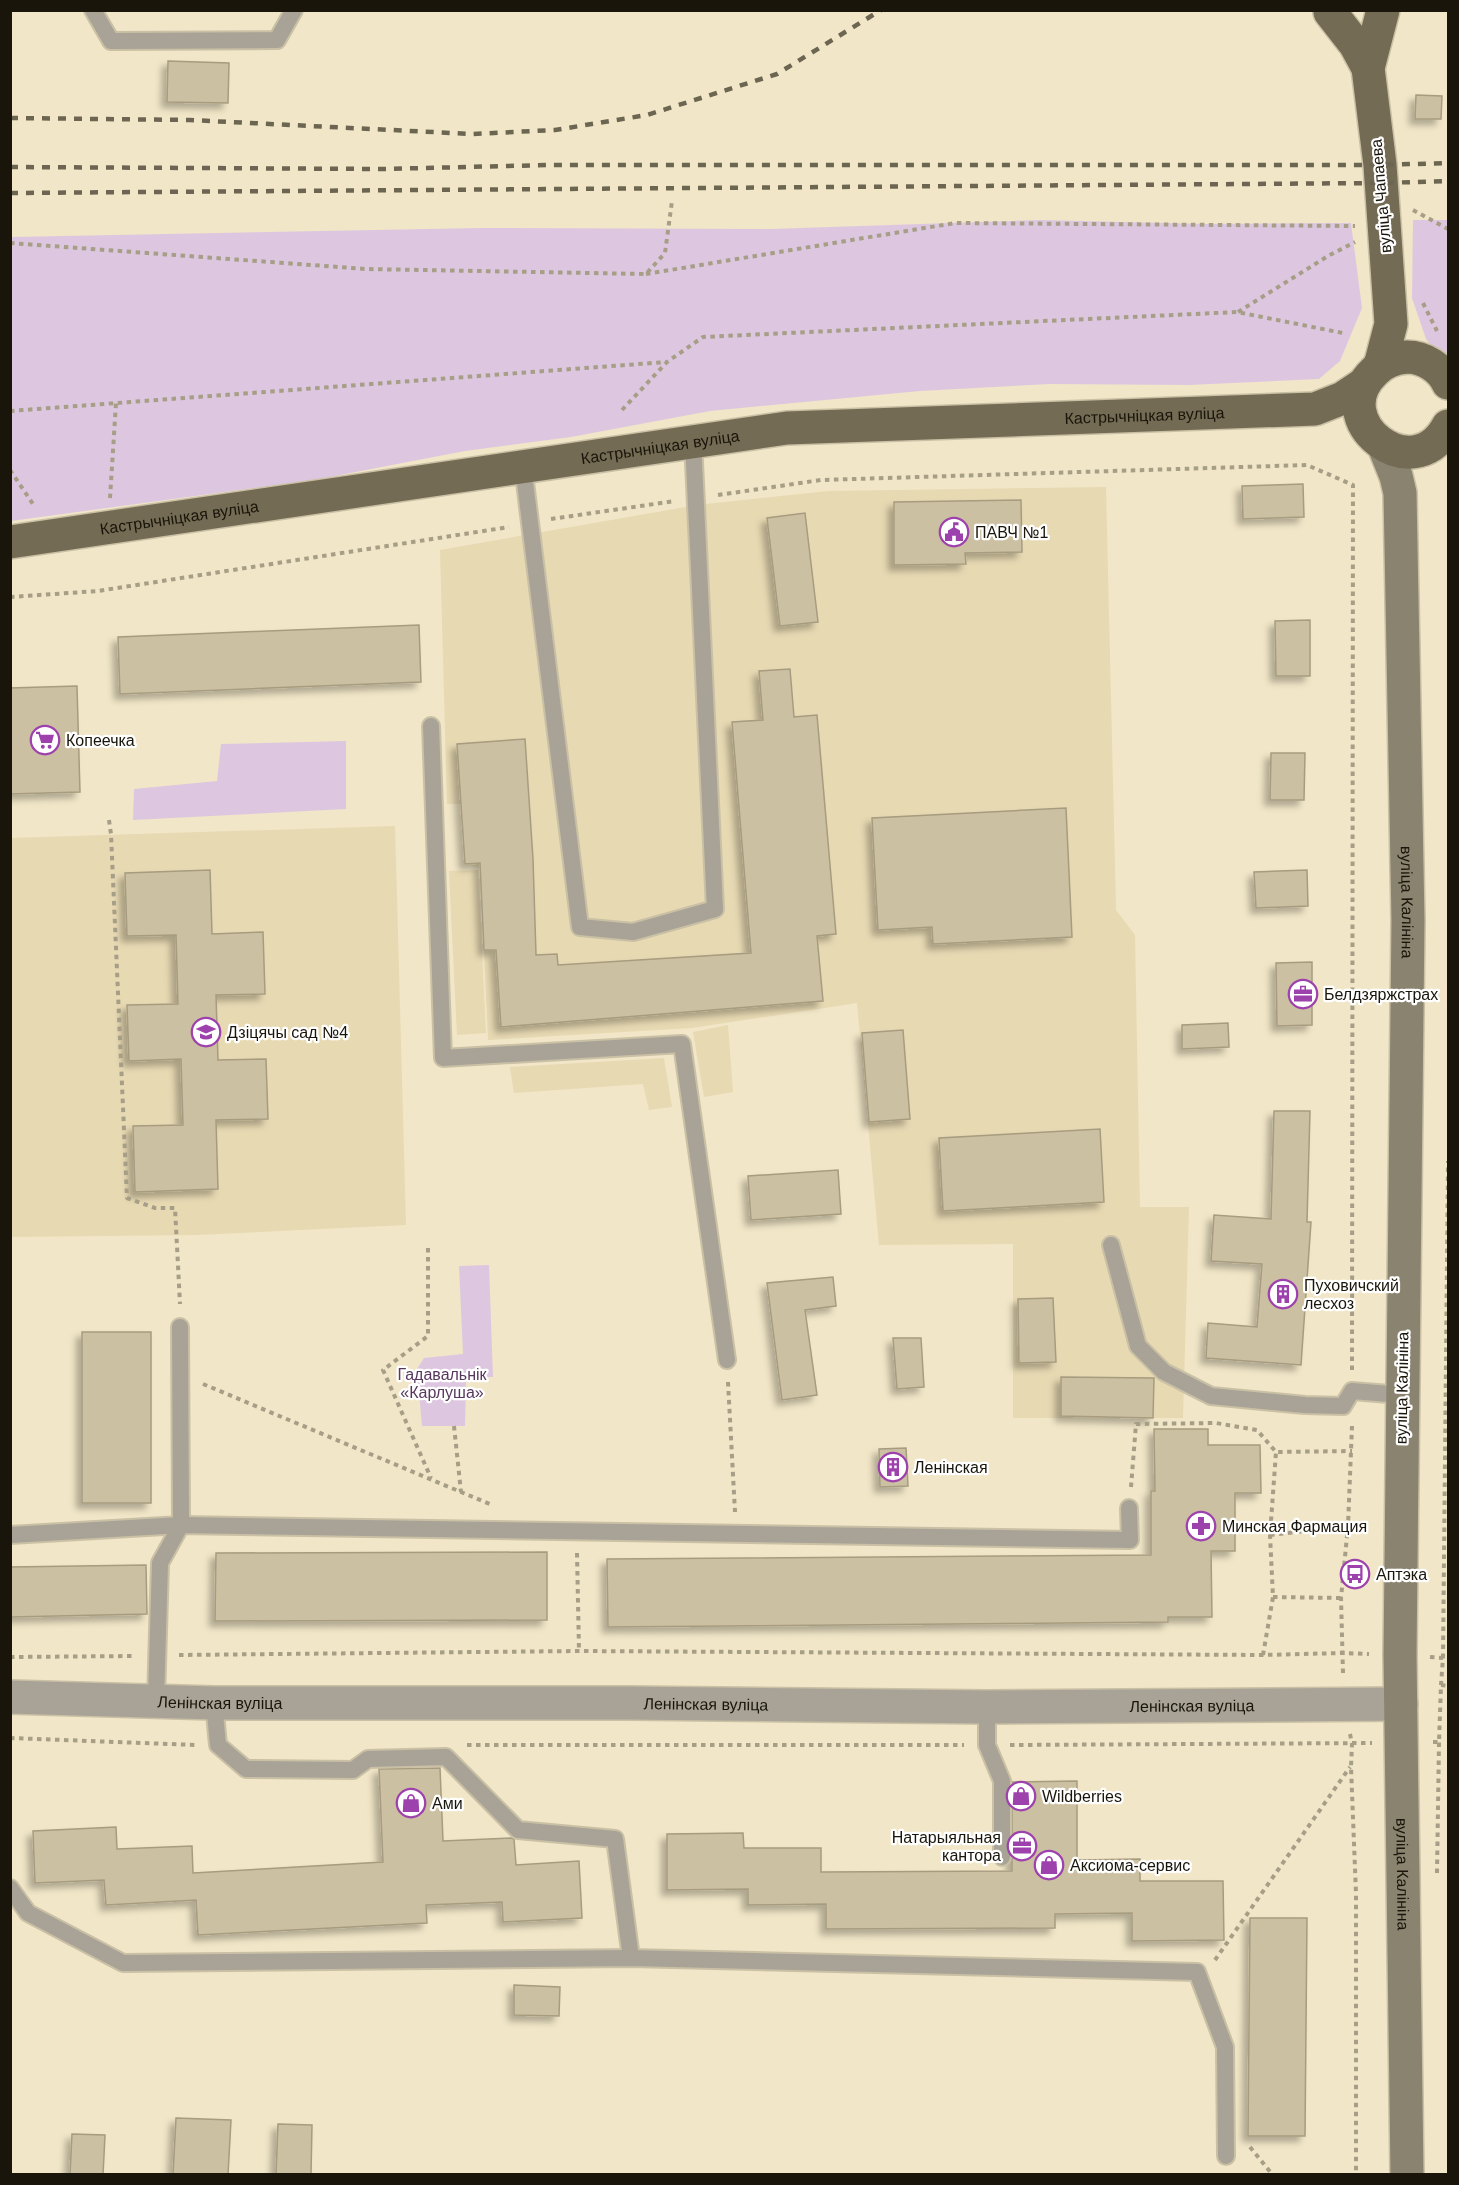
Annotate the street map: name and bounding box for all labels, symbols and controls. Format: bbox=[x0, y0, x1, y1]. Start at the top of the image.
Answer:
street label: вуліца Чапаева bbox=[1368, 138, 1394, 254]
street label: Кастрычніцкая вуліца bbox=[1064, 404, 1225, 427]
street label: Кастрычніцкая вуліца bbox=[580, 427, 741, 467]
street label: Кастрычніцкая вуліца bbox=[99, 497, 260, 537]
public building icon: ПАВЧ №1 bbox=[938, 516, 970, 548]
place label: ПАВЧ №1 bbox=[975, 524, 1048, 541]
supermarket icon: Копеечка bbox=[29, 724, 61, 756]
place label: Копеечка bbox=[66, 732, 135, 749]
street label: вуліца Калініна bbox=[1398, 846, 1417, 959]
office icon: Белдзяржстрах bbox=[1287, 978, 1319, 1010]
place label: Белдзяржстрах bbox=[1324, 986, 1438, 1003]
school or university icon: Дзіцячы сад №4 bbox=[190, 1016, 222, 1048]
place label: Дзіцячы сад №4 bbox=[227, 1024, 348, 1041]
place label: Пуховичский лесхоз bbox=[1304, 1277, 1399, 1312]
building icon: Пуховичский лесхоз bbox=[1267, 1278, 1299, 1310]
street label: вуліца Калініна bbox=[1393, 1332, 1411, 1444]
park label: Гадавальнік «Карлуша» bbox=[397, 1366, 488, 1401]
building icon: Ленінская bbox=[877, 1451, 909, 1483]
place label: Ленінская bbox=[914, 1459, 988, 1476]
pharmacy icon: Минская Фармация bbox=[1185, 1510, 1217, 1542]
place label: Минская Фармация bbox=[1222, 1518, 1367, 1535]
bus stop icon: Аптэка bbox=[1339, 1558, 1371, 1590]
place label: Аптэка bbox=[1376, 1566, 1427, 1583]
street label: Ленінская вуліца bbox=[157, 1693, 282, 1712]
street label: Ленінская вуліца bbox=[643, 1695, 769, 1713]
street label: Ленінская вуліца bbox=[1129, 1697, 1254, 1714]
shop icon: Wildberries bbox=[1005, 1780, 1037, 1812]
shop icon: Ами bbox=[395, 1787, 427, 1819]
place label: Wildberries bbox=[1042, 1788, 1122, 1805]
place label: Ами bbox=[432, 1795, 463, 1812]
street label: вуліца Калініна bbox=[1394, 1818, 1412, 1931]
place label: Натарыяльная кантора bbox=[892, 1829, 1001, 1864]
office icon: Натарыяльная кантора bbox=[1006, 1830, 1038, 1862]
shop icon: Аксиома-сервис bbox=[1033, 1849, 1065, 1881]
place label: Аксиома-сервис bbox=[1070, 1857, 1190, 1874]

